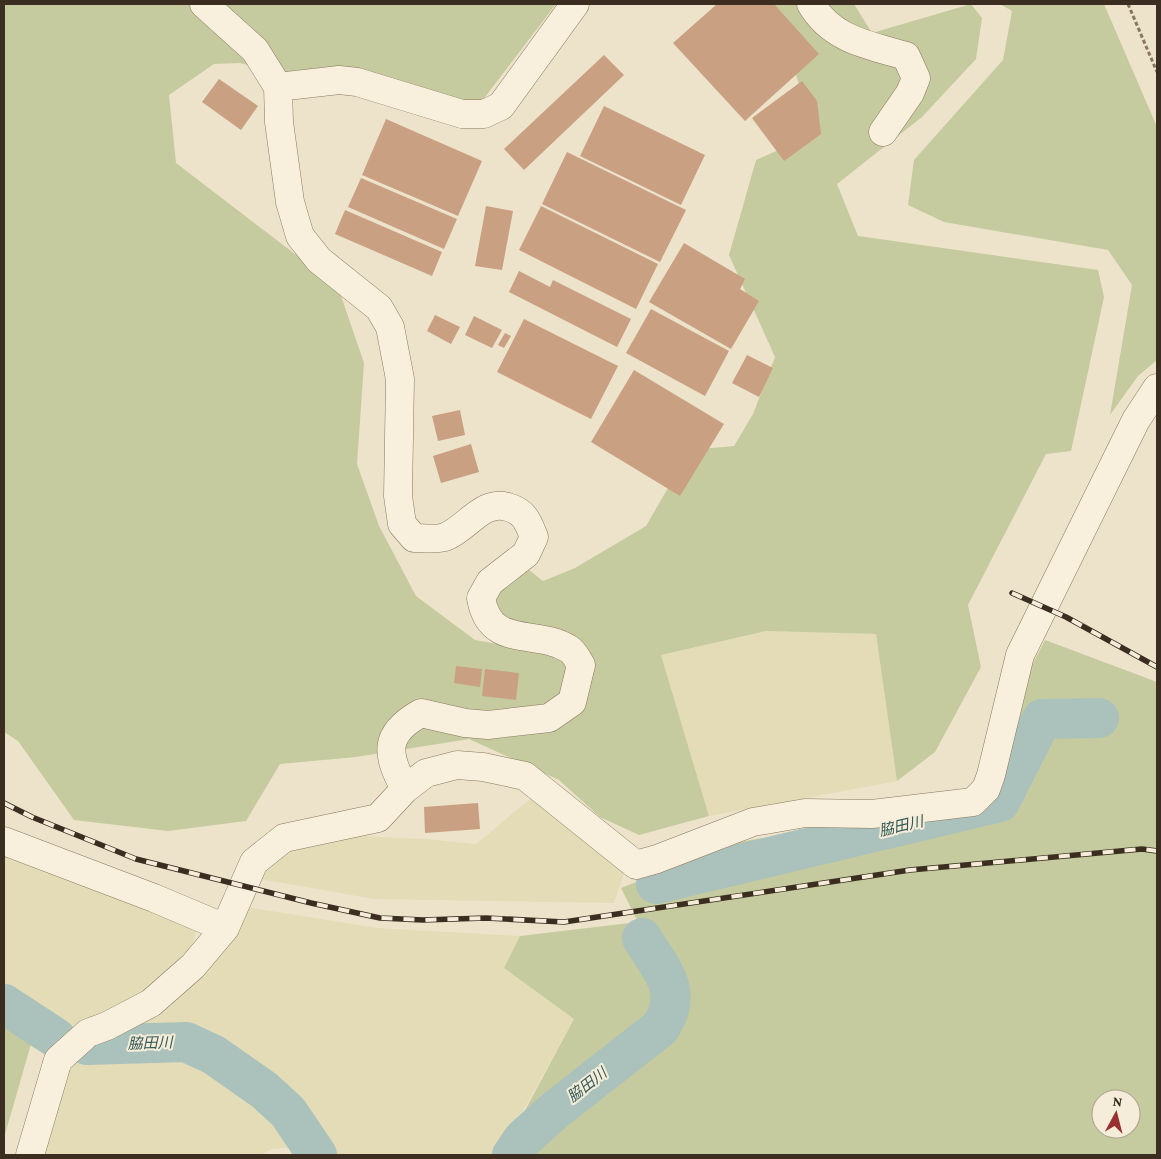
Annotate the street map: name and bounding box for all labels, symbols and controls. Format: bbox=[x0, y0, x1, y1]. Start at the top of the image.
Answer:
water label: 脇田川 bbox=[877, 813, 927, 839]
water label: 脇田川 bbox=[127, 1034, 175, 1052]
water label: 脇田川 bbox=[564, 1064, 611, 1105]
north arrow bbox=[1091, 1089, 1141, 1139]
text: N bbox=[1112, 1093, 1124, 1110]

